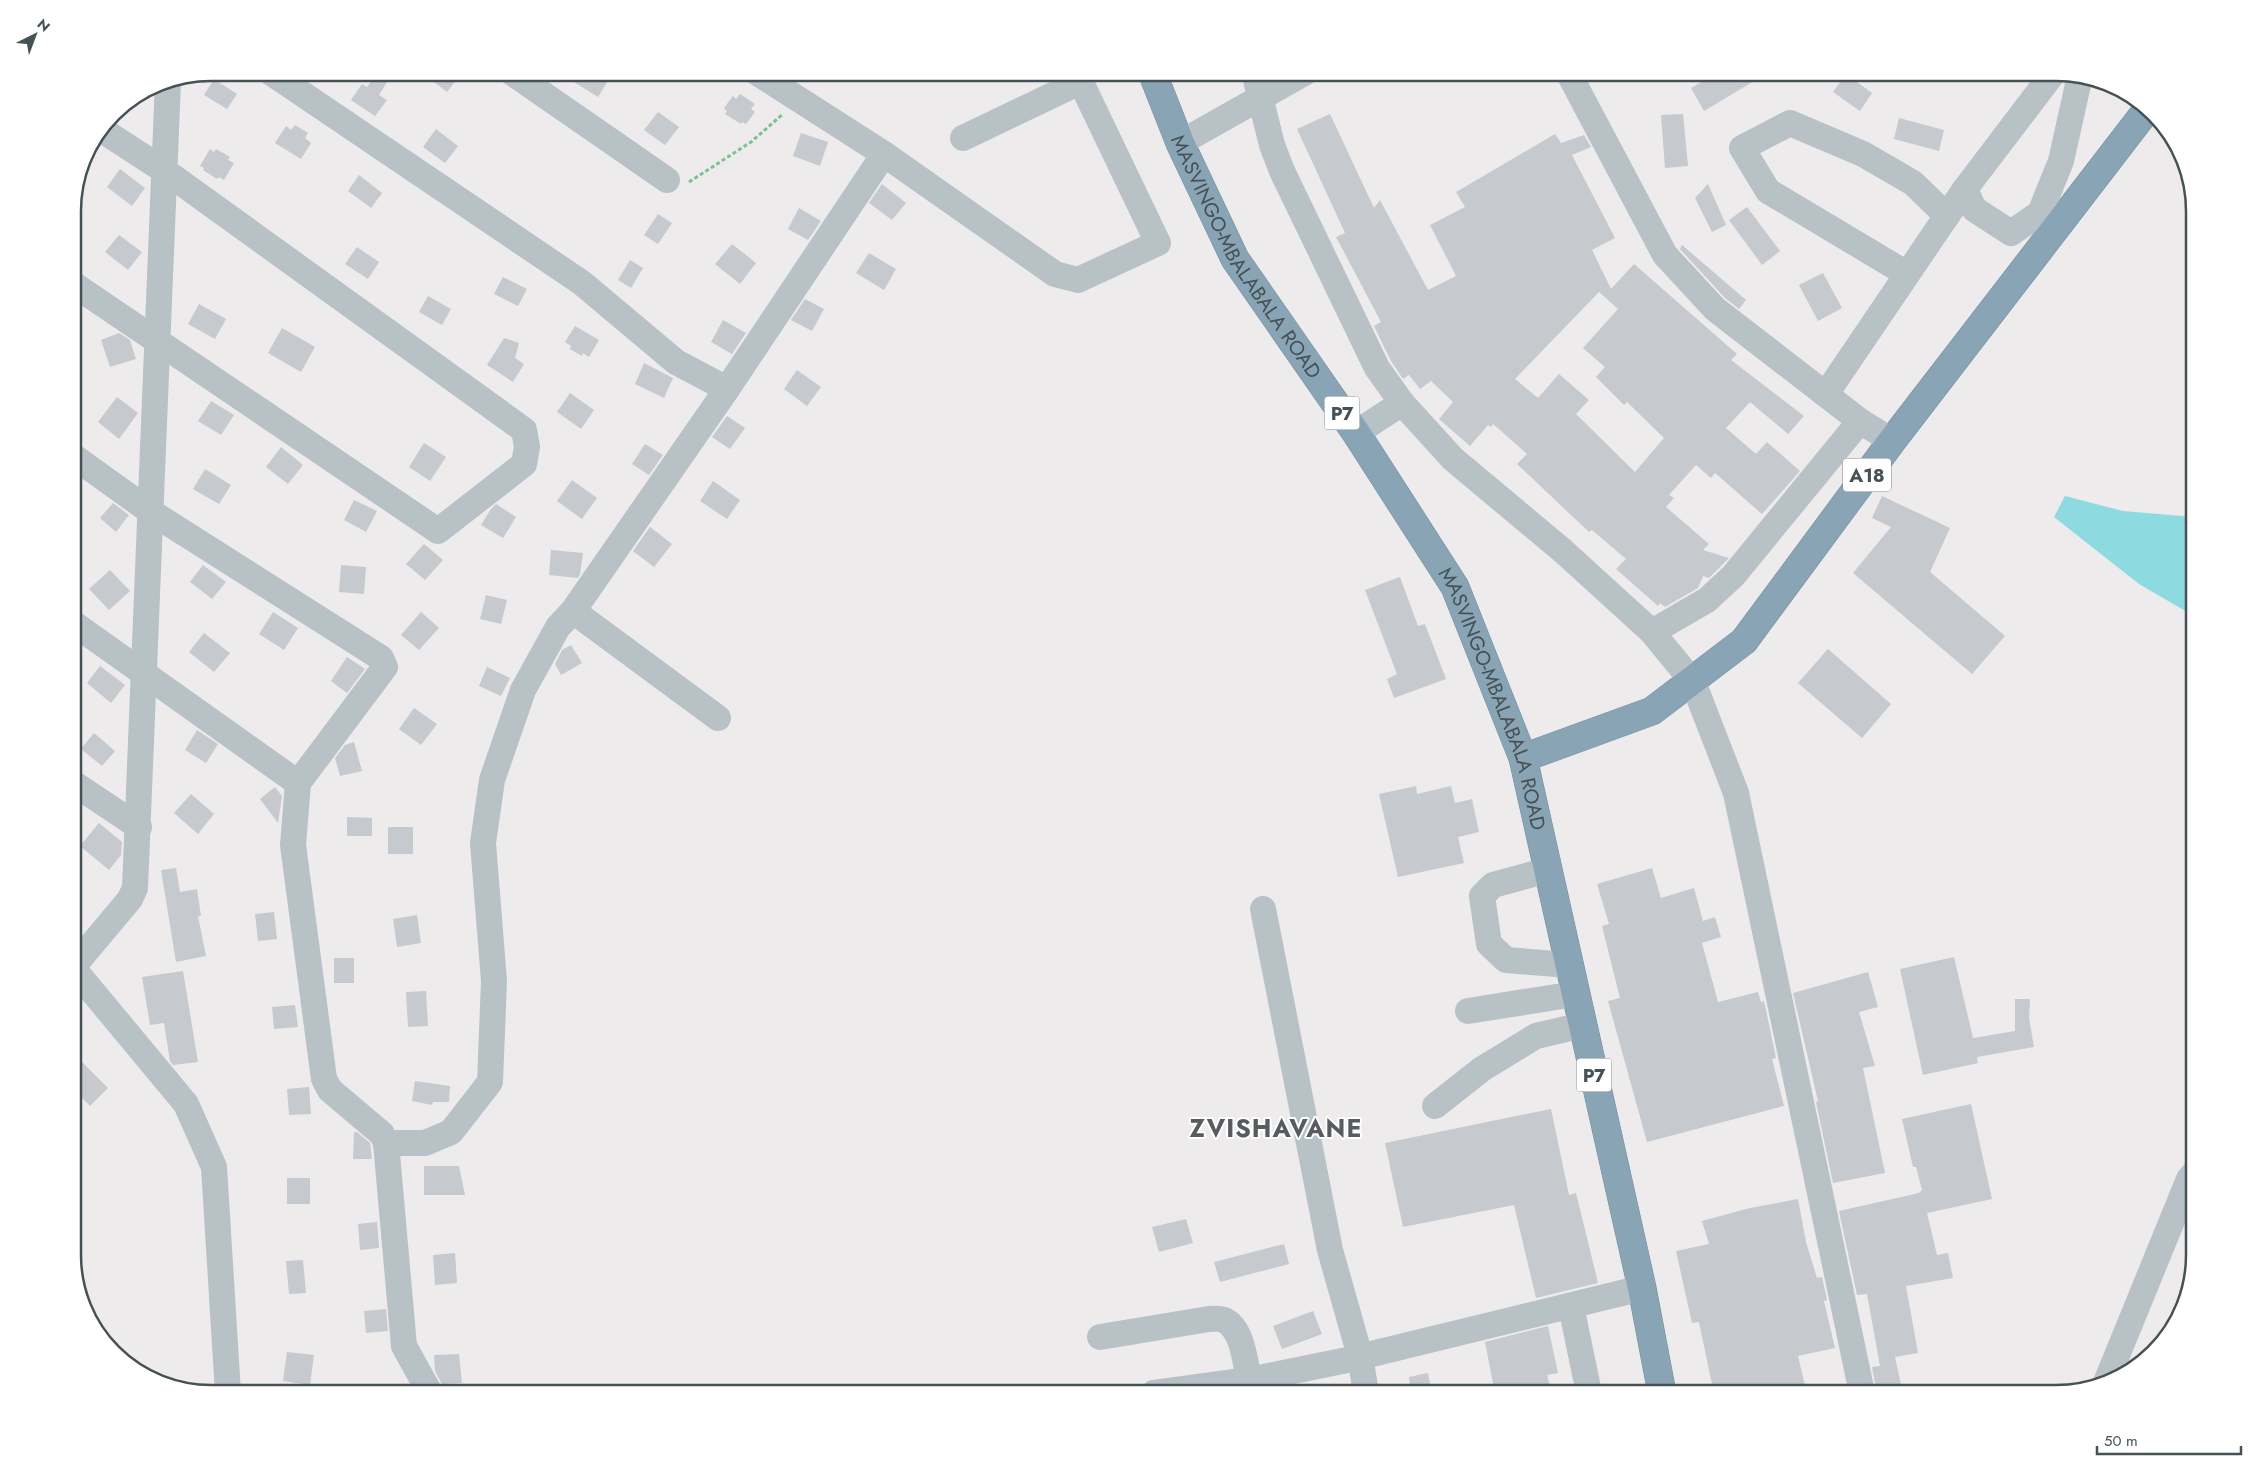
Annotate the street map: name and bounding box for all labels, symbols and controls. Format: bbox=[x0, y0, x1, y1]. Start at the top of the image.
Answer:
north arrow bbox=[10, 10, 60, 60]
text: N bbox=[33, 14, 55, 36]
street label: MASVINGO-MBALABALA ROAD bbox=[1164, 130, 1328, 384]
road number: P7 bbox=[1324, 396, 1360, 429]
road number: A18 bbox=[1843, 458, 1891, 492]
street label: MASVINGO-MBALABALA ROAD bbox=[1431, 561, 1553, 833]
road number: P7 bbox=[1576, 1058, 1612, 1092]
district label: ZVISHAVANE bbox=[1190, 1110, 1362, 1146]
scale bar bbox=[2097, 1424, 2241, 1456]
text: 50 m bbox=[2104, 1430, 2138, 1452]

